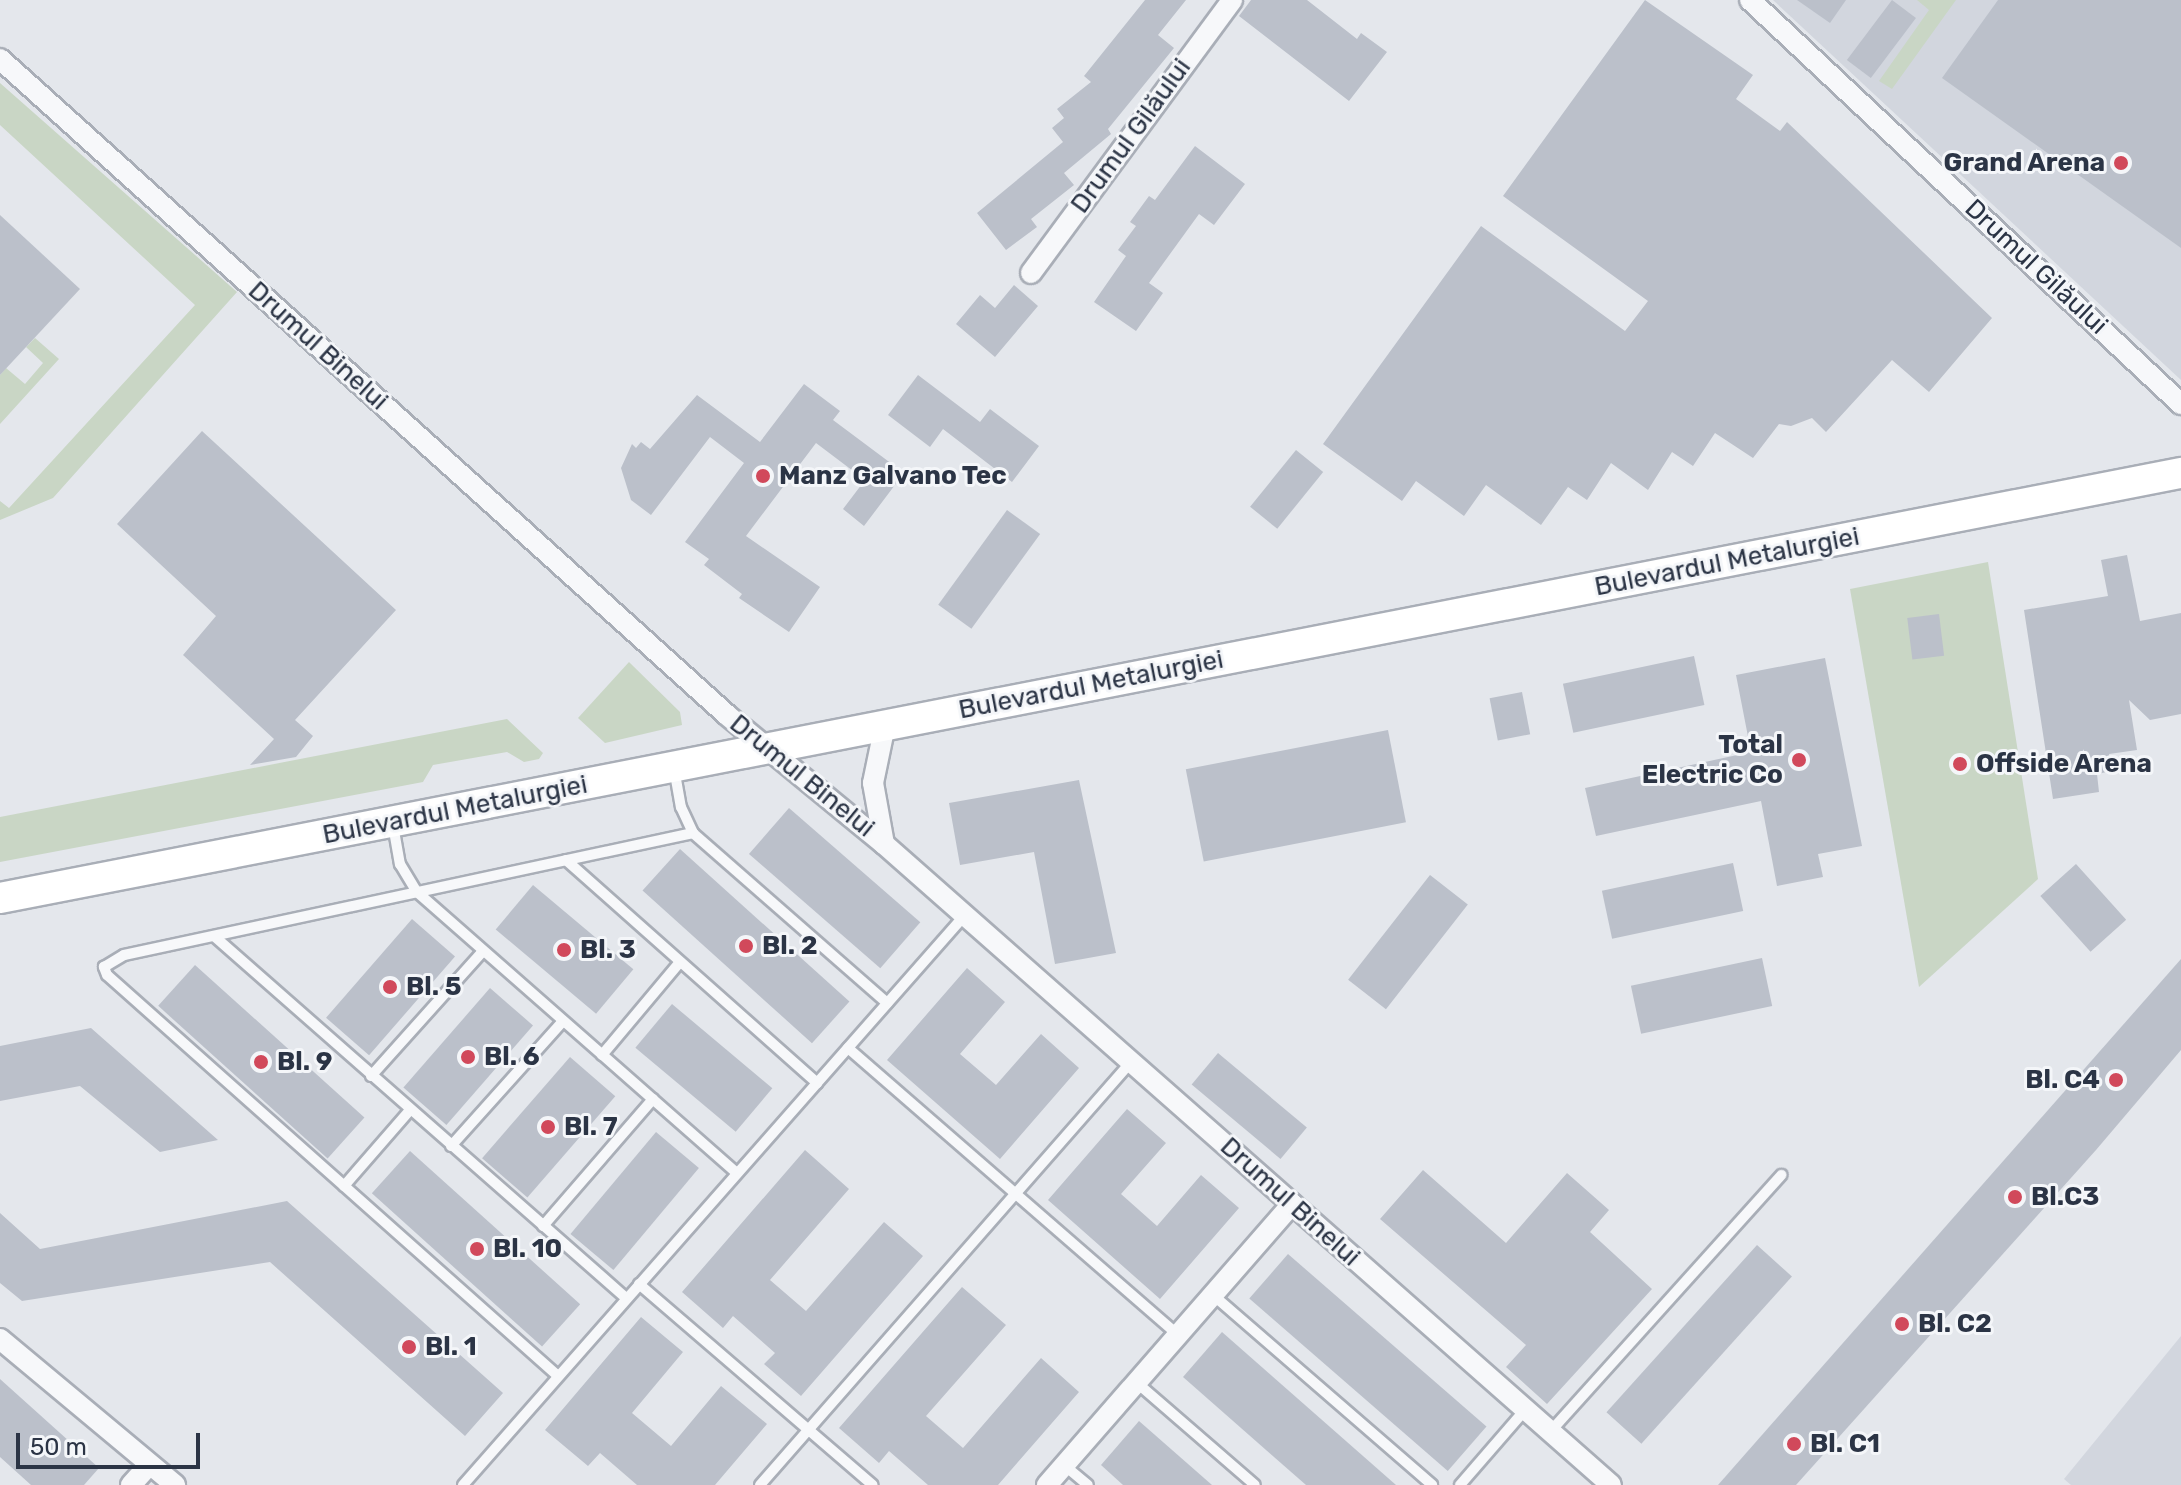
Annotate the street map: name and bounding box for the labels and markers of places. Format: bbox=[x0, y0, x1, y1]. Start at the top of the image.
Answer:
place label: Grand Arena bbox=[1943, 147, 2105, 179]
marker: Grand Arena bbox=[2112, 154, 2130, 172]
place label: Manz Galvano Tec bbox=[779, 460, 1007, 492]
marker: Manz Galvano Tec bbox=[754, 467, 772, 485]
place label: Total Electric Co bbox=[1642, 729, 1783, 790]
place label: Offside Arena bbox=[1976, 748, 2152, 780]
marker: Total Electric Co bbox=[1790, 751, 1808, 769]
marker: Offside Arena bbox=[1951, 755, 1969, 773]
place label: Bl. 2 bbox=[762, 930, 818, 962]
place label: Bl. 3 bbox=[580, 934, 636, 966]
marker: Bl. 2 bbox=[737, 937, 755, 955]
marker: Bl. 3 bbox=[555, 941, 573, 959]
place label: Bl. 5 bbox=[406, 971, 461, 1003]
marker: Bl. 5 bbox=[381, 978, 399, 996]
place label: Bl. 6 bbox=[484, 1041, 540, 1073]
place label: Bl. 9 bbox=[277, 1046, 332, 1078]
marker: Bl. 6 bbox=[459, 1048, 477, 1066]
marker: Bl. 9 bbox=[252, 1053, 270, 1071]
place label: Bl. C4 bbox=[2025, 1064, 2100, 1096]
marker: Bl. C4 bbox=[2107, 1071, 2125, 1089]
place label: Bl. 7 bbox=[564, 1111, 618, 1143]
marker: Bl. 7 bbox=[539, 1118, 557, 1136]
place label: Bl.C3 bbox=[2031, 1181, 2099, 1213]
marker: Bl.C3 bbox=[2006, 1188, 2024, 1206]
place label: Bl. 10 bbox=[493, 1233, 562, 1265]
marker: Bl. 10 bbox=[468, 1240, 486, 1258]
place label: Bl. C2 bbox=[1918, 1308, 1992, 1340]
marker: Bl. C2 bbox=[1893, 1315, 1911, 1333]
place label: Bl. 1 bbox=[425, 1331, 477, 1363]
marker: Bl. 1 bbox=[400, 1338, 418, 1356]
place label: Bl. C1 bbox=[1810, 1428, 1880, 1460]
marker: Bl. C1 bbox=[1785, 1435, 1803, 1453]

